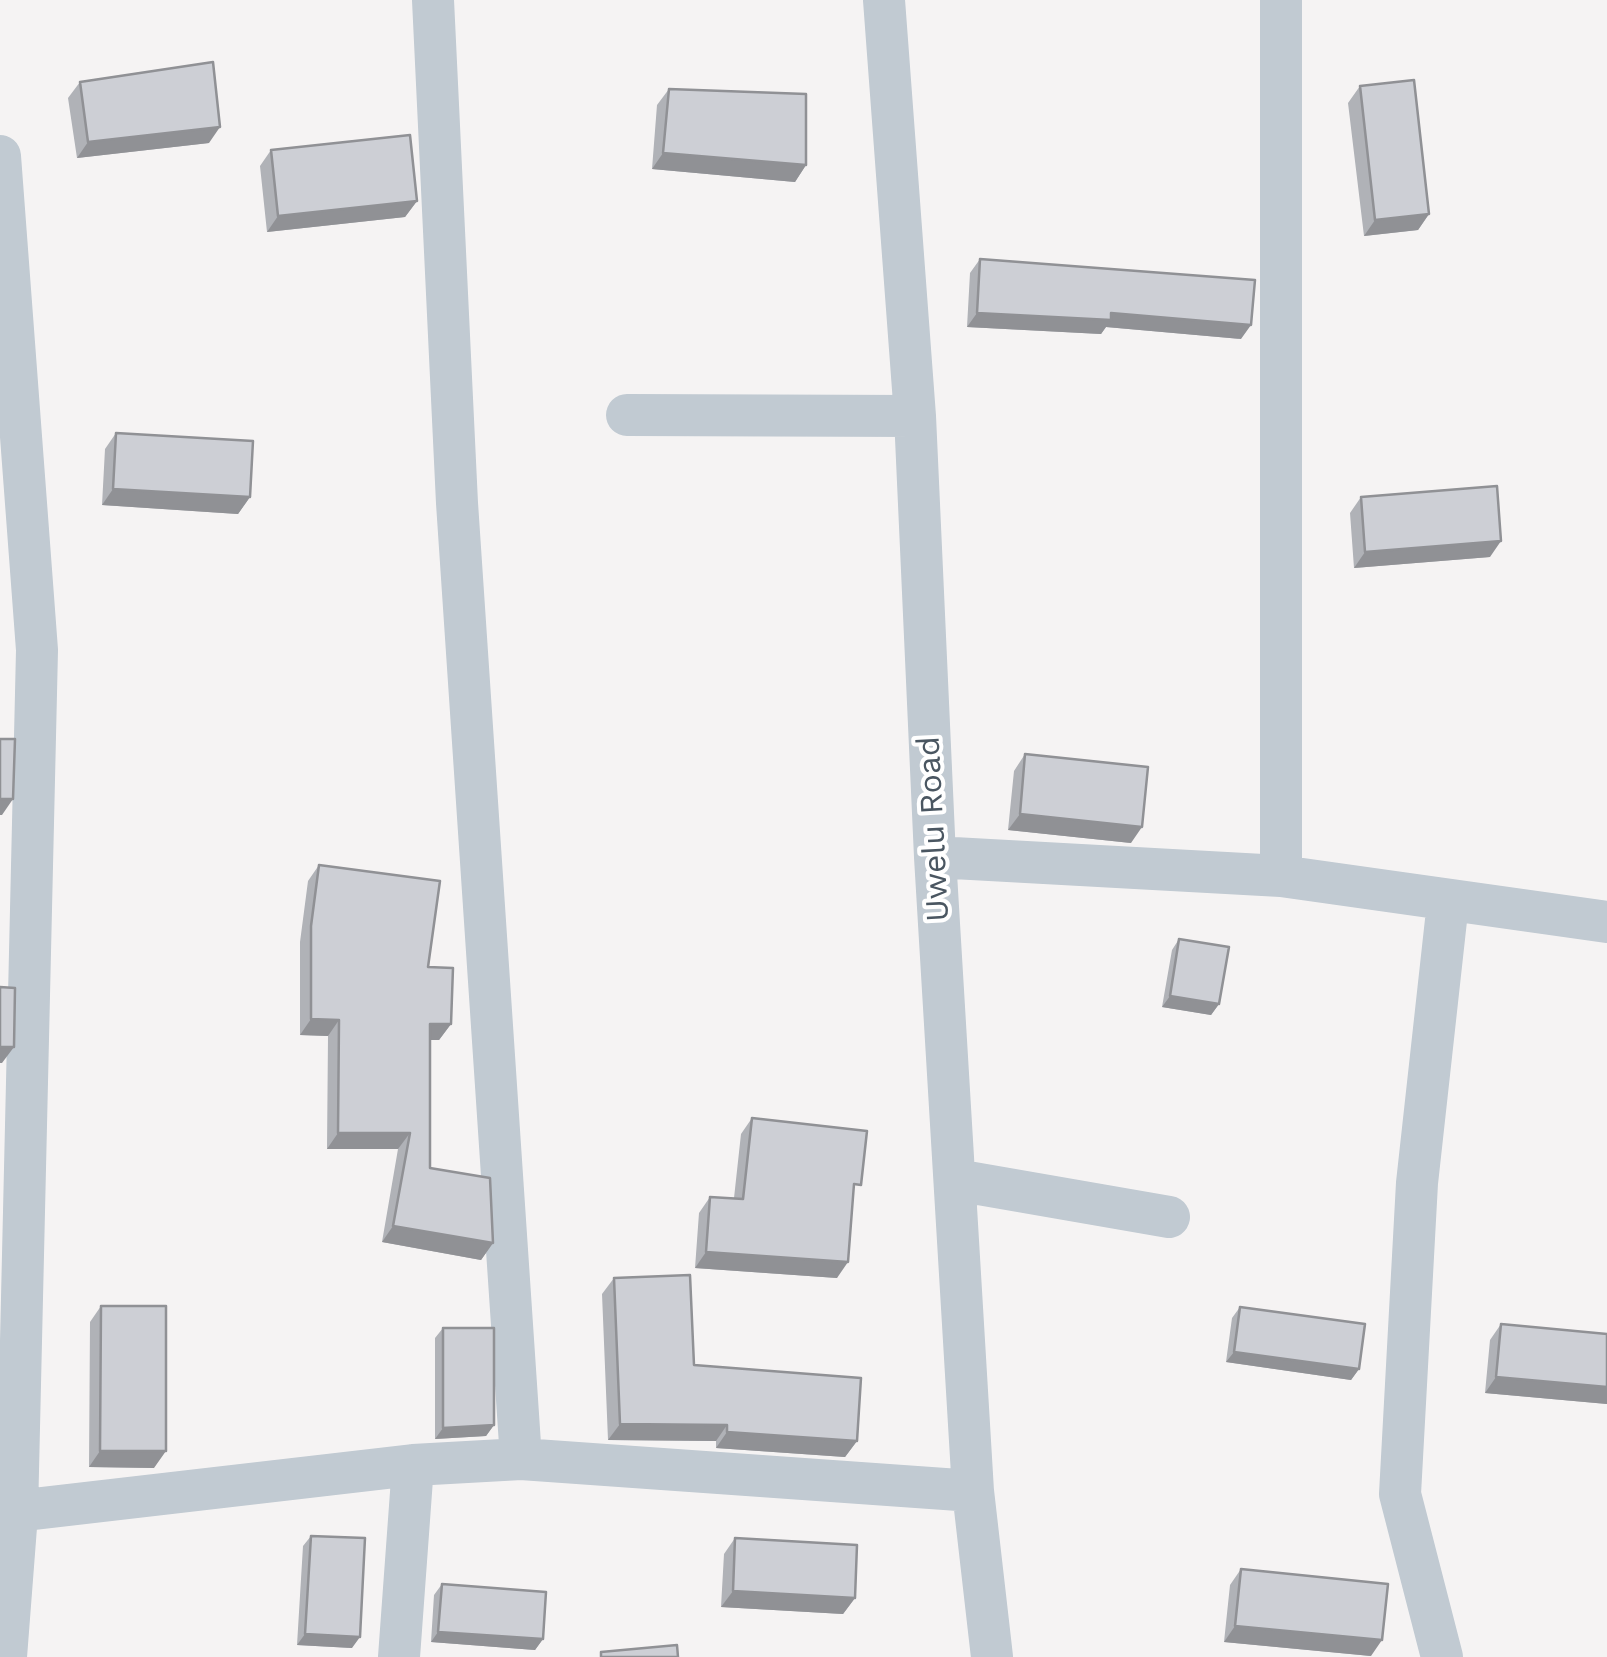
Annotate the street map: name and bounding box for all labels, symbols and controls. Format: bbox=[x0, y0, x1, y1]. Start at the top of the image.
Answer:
street label: Uwelu Road bbox=[910, 735, 958, 923]

